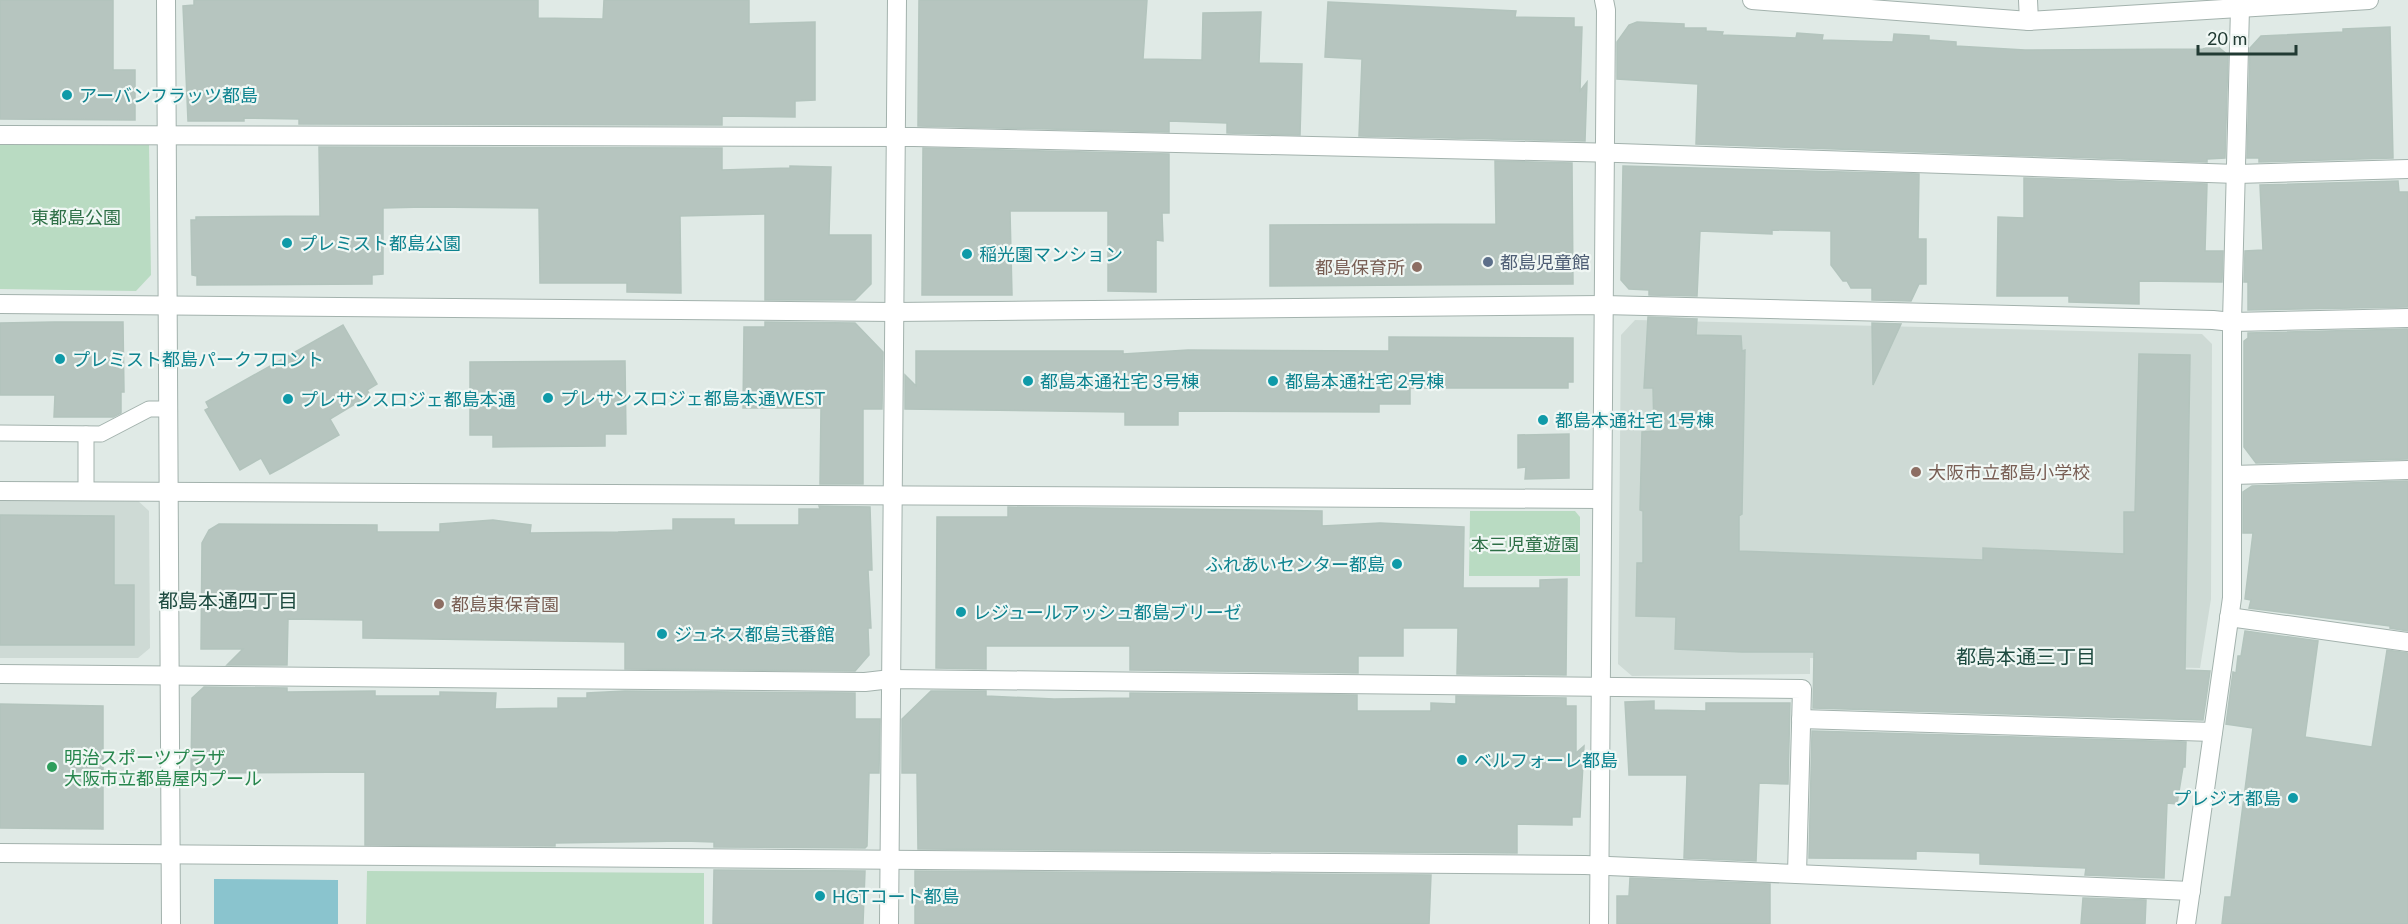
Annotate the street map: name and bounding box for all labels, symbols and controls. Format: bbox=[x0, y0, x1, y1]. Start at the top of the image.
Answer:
scale bar bbox=[2198, 18, 2296, 56]
text: 20 m bbox=[2207, 27, 2247, 49]
place label: アーバンフラッツ都島 bbox=[79, 84, 258, 106]
marker: アーバンフラッツ都島 bbox=[60, 88, 74, 102]
park label: 東都島公園 bbox=[31, 206, 121, 228]
place label: プレミスト都島公園 bbox=[299, 232, 461, 254]
marker: プレミスト都島公園 bbox=[280, 236, 294, 250]
place label: 稲光園マンション bbox=[979, 243, 1123, 265]
marker: 稲光園マンション bbox=[960, 247, 974, 261]
place label: 都島児童館 bbox=[1500, 251, 1590, 273]
marker: 都島児童館 bbox=[1481, 255, 1495, 269]
place label: 都島保育所 bbox=[1315, 256, 1405, 278]
marker: 都島保育所 bbox=[1410, 260, 1424, 274]
place label: プレミスト都島パークフロント bbox=[72, 348, 324, 370]
marker: プレミスト都島パークフロント bbox=[53, 352, 67, 366]
place label: 都島本通社宅 3号棟 bbox=[1040, 370, 1199, 392]
place label: 都島本通社宅 2号棟 bbox=[1285, 370, 1444, 392]
marker: 都島本通社宅 3号棟 bbox=[1021, 374, 1035, 388]
marker: 都島本通社宅 2号棟 bbox=[1266, 374, 1280, 388]
place label: プレサンスロジェ都島本通WEST bbox=[560, 387, 825, 409]
place label: プレサンスロジェ都島本通 bbox=[300, 388, 516, 410]
marker: プレサンスロジェ都島本通WEST bbox=[541, 391, 555, 405]
marker: プレサンスロジェ都島本通 bbox=[281, 392, 295, 406]
place label: 都島本通社宅 1号棟 bbox=[1555, 409, 1714, 431]
marker: 都島本通社宅 1号棟 bbox=[1536, 413, 1550, 427]
place label: 大阪市立都島小学校 bbox=[1928, 461, 2090, 483]
marker: 大阪市立都島小学校 bbox=[1909, 465, 1923, 479]
park label: 本三児童遊園 bbox=[1471, 533, 1579, 555]
place label: ふれあいセンター都島 bbox=[1205, 553, 1385, 575]
marker: ふれあいセンター都島 bbox=[1390, 557, 1404, 571]
district label: 都島本通四丁目 bbox=[158, 588, 298, 612]
place label: 都島東保育園 bbox=[451, 593, 559, 615]
marker: 都島東保育園 bbox=[432, 597, 446, 611]
place label: レジュールアッシュ都島ブリーゼ bbox=[973, 601, 1242, 623]
marker: レジュールアッシュ都島ブリーゼ bbox=[954, 605, 968, 619]
place label: ジュネス都島弐番館 bbox=[674, 623, 835, 645]
marker: ジュネス都島弐番館 bbox=[655, 627, 669, 641]
district label: 都島本通三丁目 bbox=[1956, 644, 2096, 668]
place label: 明治スポーツプラザ 大阪市立都島屋内プール bbox=[64, 746, 262, 789]
place label: ベルフォーレ都島 bbox=[1474, 749, 1618, 771]
marker: ベルフォーレ都島 bbox=[1455, 753, 1469, 767]
marker: 明治スポーツプラザ 大阪市立都島屋内プール bbox=[45, 760, 59, 774]
place label: プレジオ都島 bbox=[2173, 787, 2281, 809]
marker: プレジオ都島 bbox=[2286, 791, 2300, 805]
place label: HGTコート都島 bbox=[832, 885, 959, 907]
marker: HGTコート都島 bbox=[813, 889, 827, 903]

